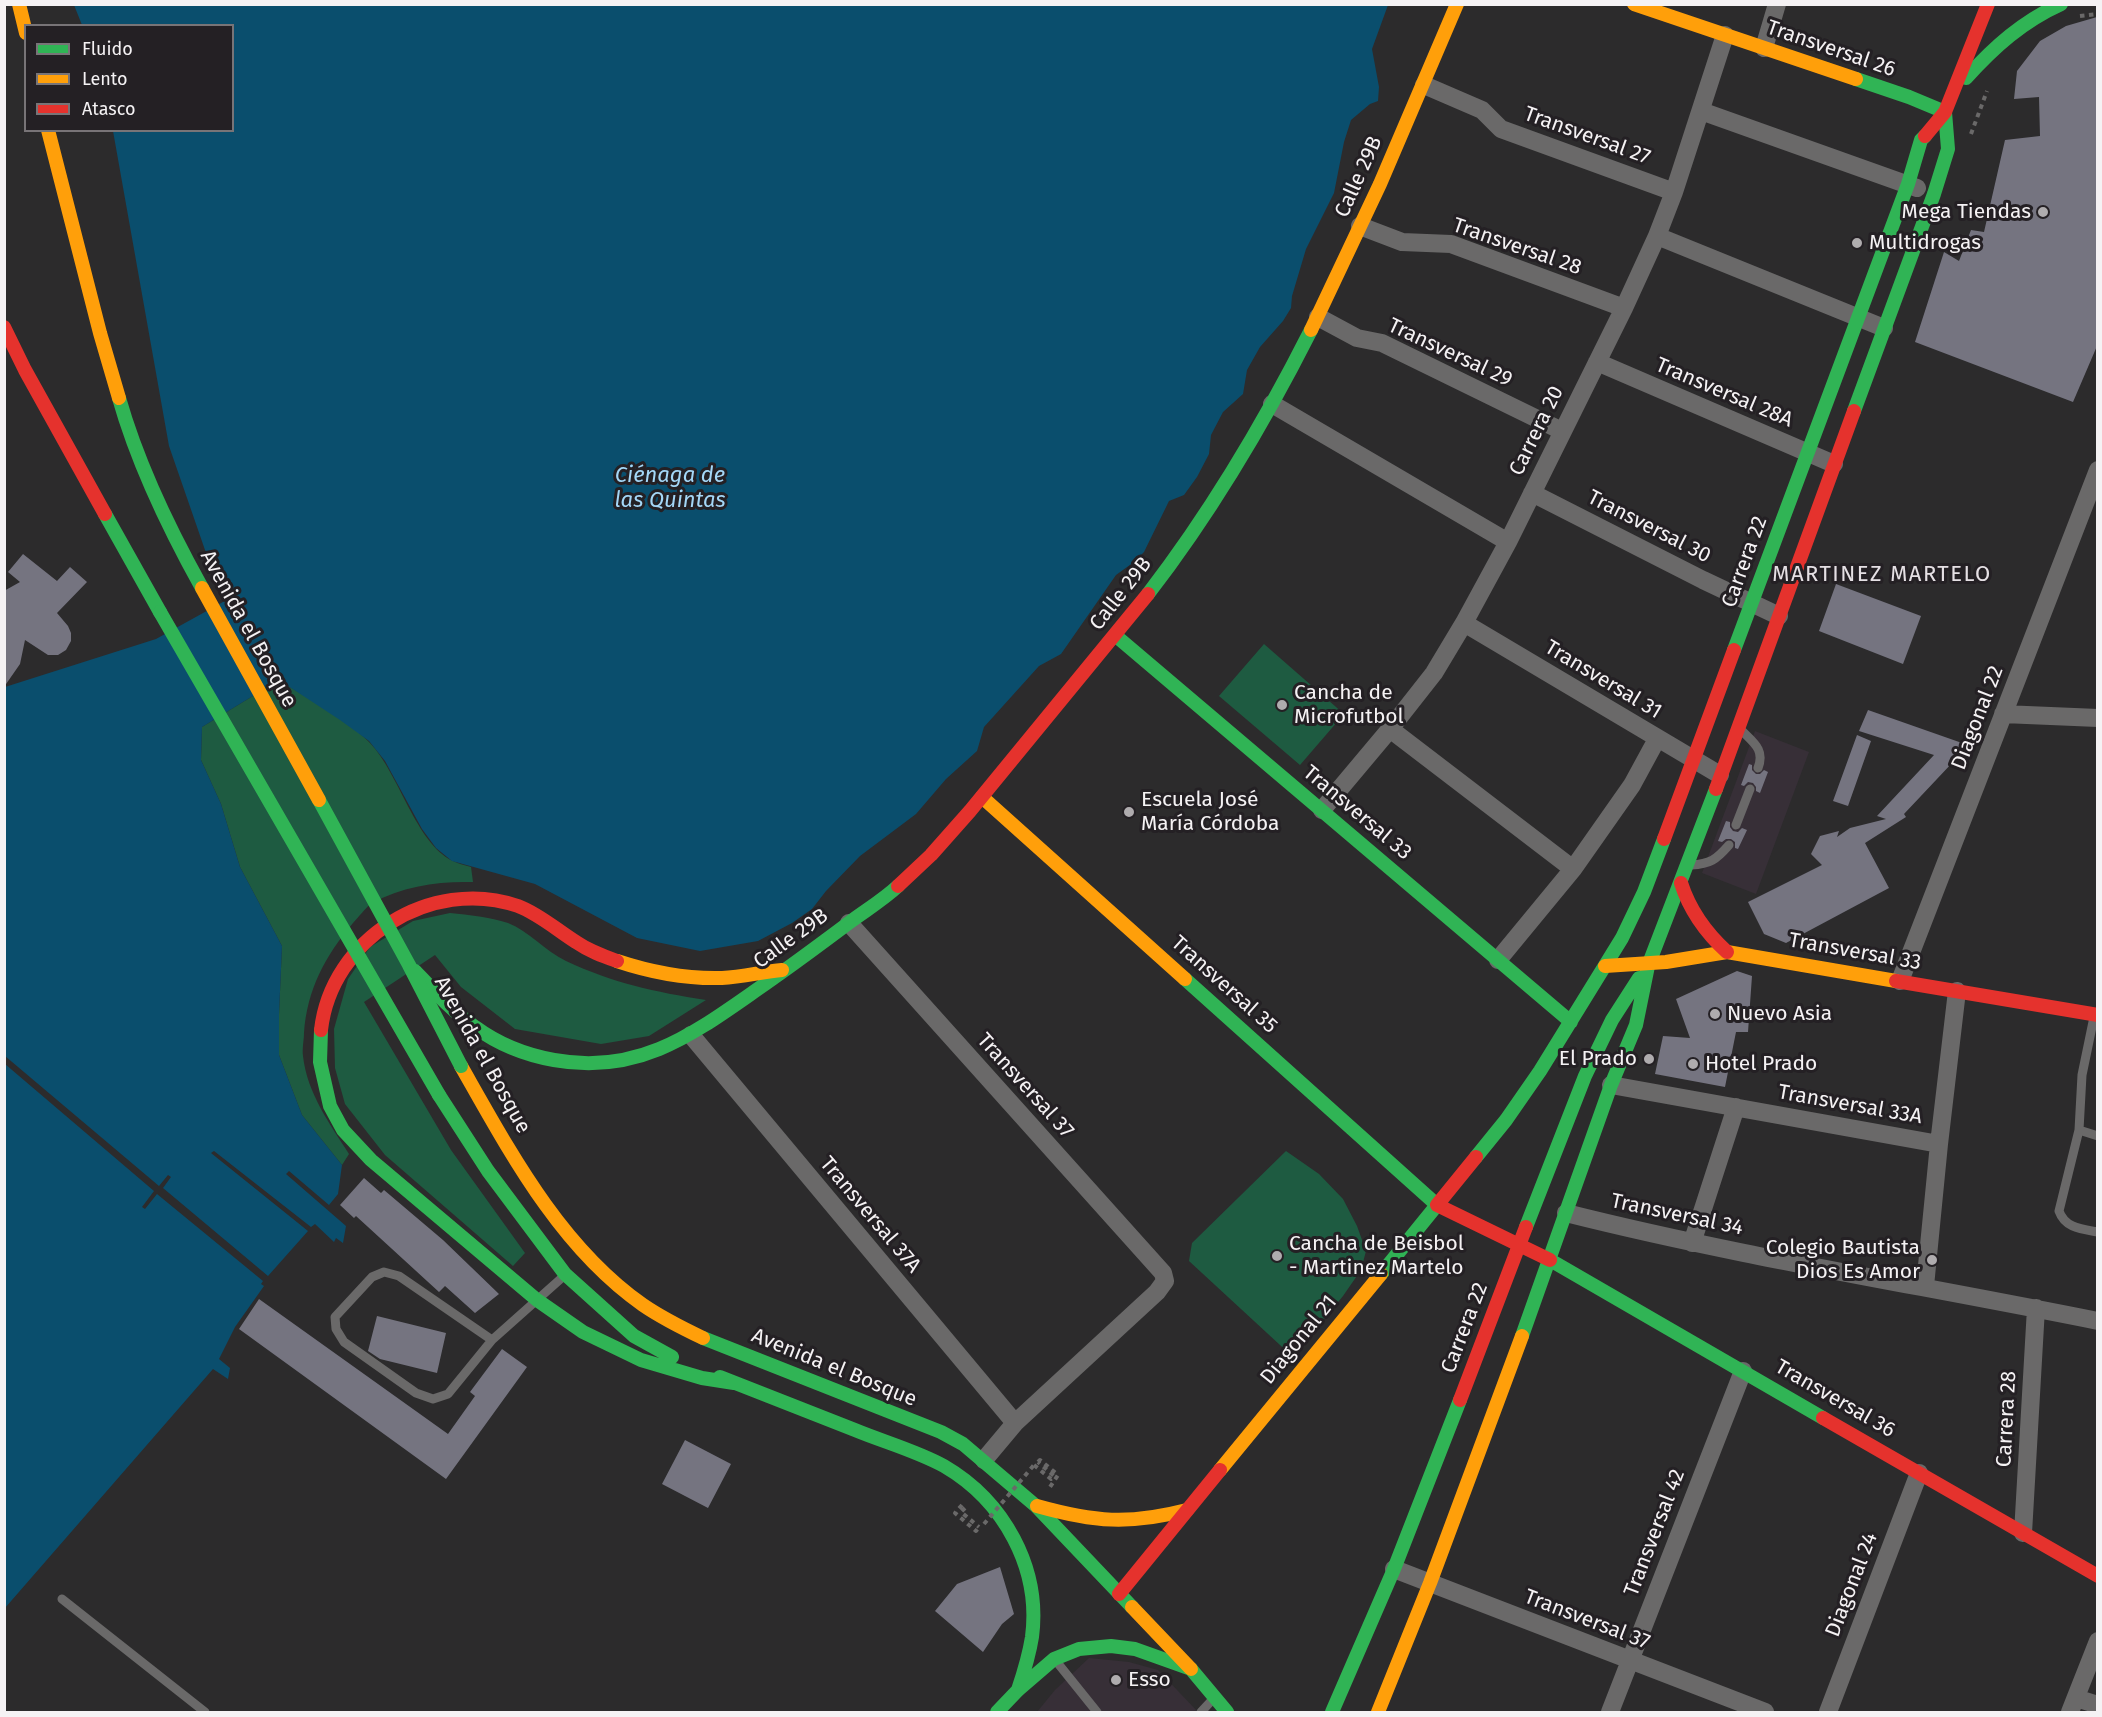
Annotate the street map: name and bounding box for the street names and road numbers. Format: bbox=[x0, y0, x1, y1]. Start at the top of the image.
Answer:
street label: Transversal 26 bbox=[1763, 15, 1899, 83]
street label: Transversal 27 bbox=[1521, 102, 1653, 170]
street label: Calle 29B bbox=[1330, 133, 1388, 221]
street label: Transversal 28 bbox=[1449, 213, 1585, 281]
street label: Transversal 29 bbox=[1384, 313, 1516, 393]
street label: Transversal 28A bbox=[1652, 353, 1796, 433]
street label: Carrera 20 bbox=[1505, 382, 1569, 480]
street label: Transversal 30 bbox=[1583, 485, 1715, 569]
street label: Carrera 22 bbox=[1717, 513, 1773, 611]
street label: Avenida el Bosque bbox=[194, 546, 302, 712]
street label: Calle 29B bbox=[1085, 552, 1157, 636]
street label: Transversal 31 bbox=[1540, 635, 1666, 725]
street label: Diagonal 22 bbox=[1947, 662, 2009, 774]
street label: Transversal 33 bbox=[1298, 760, 1416, 866]
street label: Calle 29B bbox=[749, 904, 833, 974]
street label: Transversal 33 bbox=[1787, 928, 1923, 976]
street label: Transversal 35 bbox=[1166, 931, 1282, 1039]
street label: Avenida el Bosque bbox=[428, 972, 536, 1138]
street label: Transversal 37 bbox=[971, 1028, 1079, 1144]
street label: Transversal 33A bbox=[1776, 1080, 1924, 1130]
street label: Transversal 37A bbox=[814, 1152, 926, 1278]
street label: Transversal 34 bbox=[1609, 1189, 1745, 1241]
street label: Carrera 22 bbox=[1436, 1279, 1494, 1377]
street label: Diagonal 21 bbox=[1255, 1290, 1343, 1390]
street label: Avenida el Bosque bbox=[748, 1323, 920, 1413]
street label: Transversal 36 bbox=[1770, 1354, 1900, 1444]
street label: Carrera 28 bbox=[1992, 1370, 2022, 1468]
street label: Transversal 42 bbox=[1619, 1466, 1691, 1600]
street label: Diagonal 24 bbox=[1821, 1529, 1883, 1641]
street label: Transversal 37 bbox=[1521, 1584, 1653, 1656]

